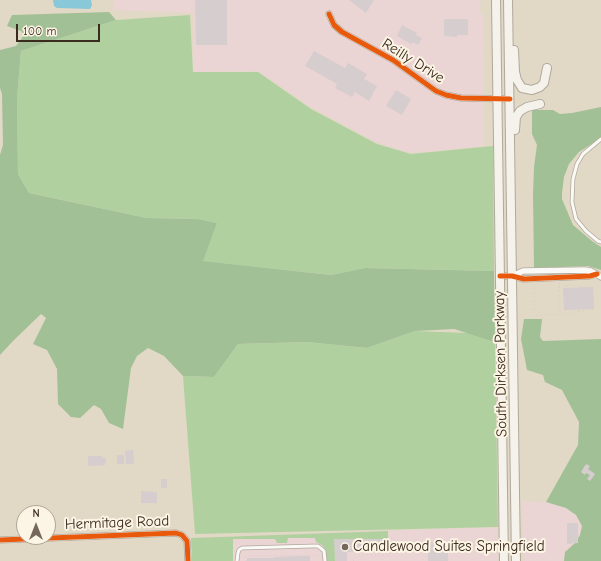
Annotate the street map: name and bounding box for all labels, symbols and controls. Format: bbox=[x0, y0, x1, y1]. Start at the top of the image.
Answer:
scale bar bbox=[18, 16, 102, 42]
text: 100 m bbox=[23, 24, 56, 38]
street label: Reilly Drive bbox=[378, 35, 448, 87]
street label: South Dirksen Parkway bbox=[491, 291, 511, 437]
north arrow bbox=[16, 505, 56, 545]
text: N bbox=[32, 507, 40, 520]
street label: Hermitage Road bbox=[64, 512, 170, 534]
place label: Candlewood Suites Springfield bbox=[353, 538, 545, 556]
marker: Candlewood Suites Springfield bbox=[340, 542, 350, 552]

